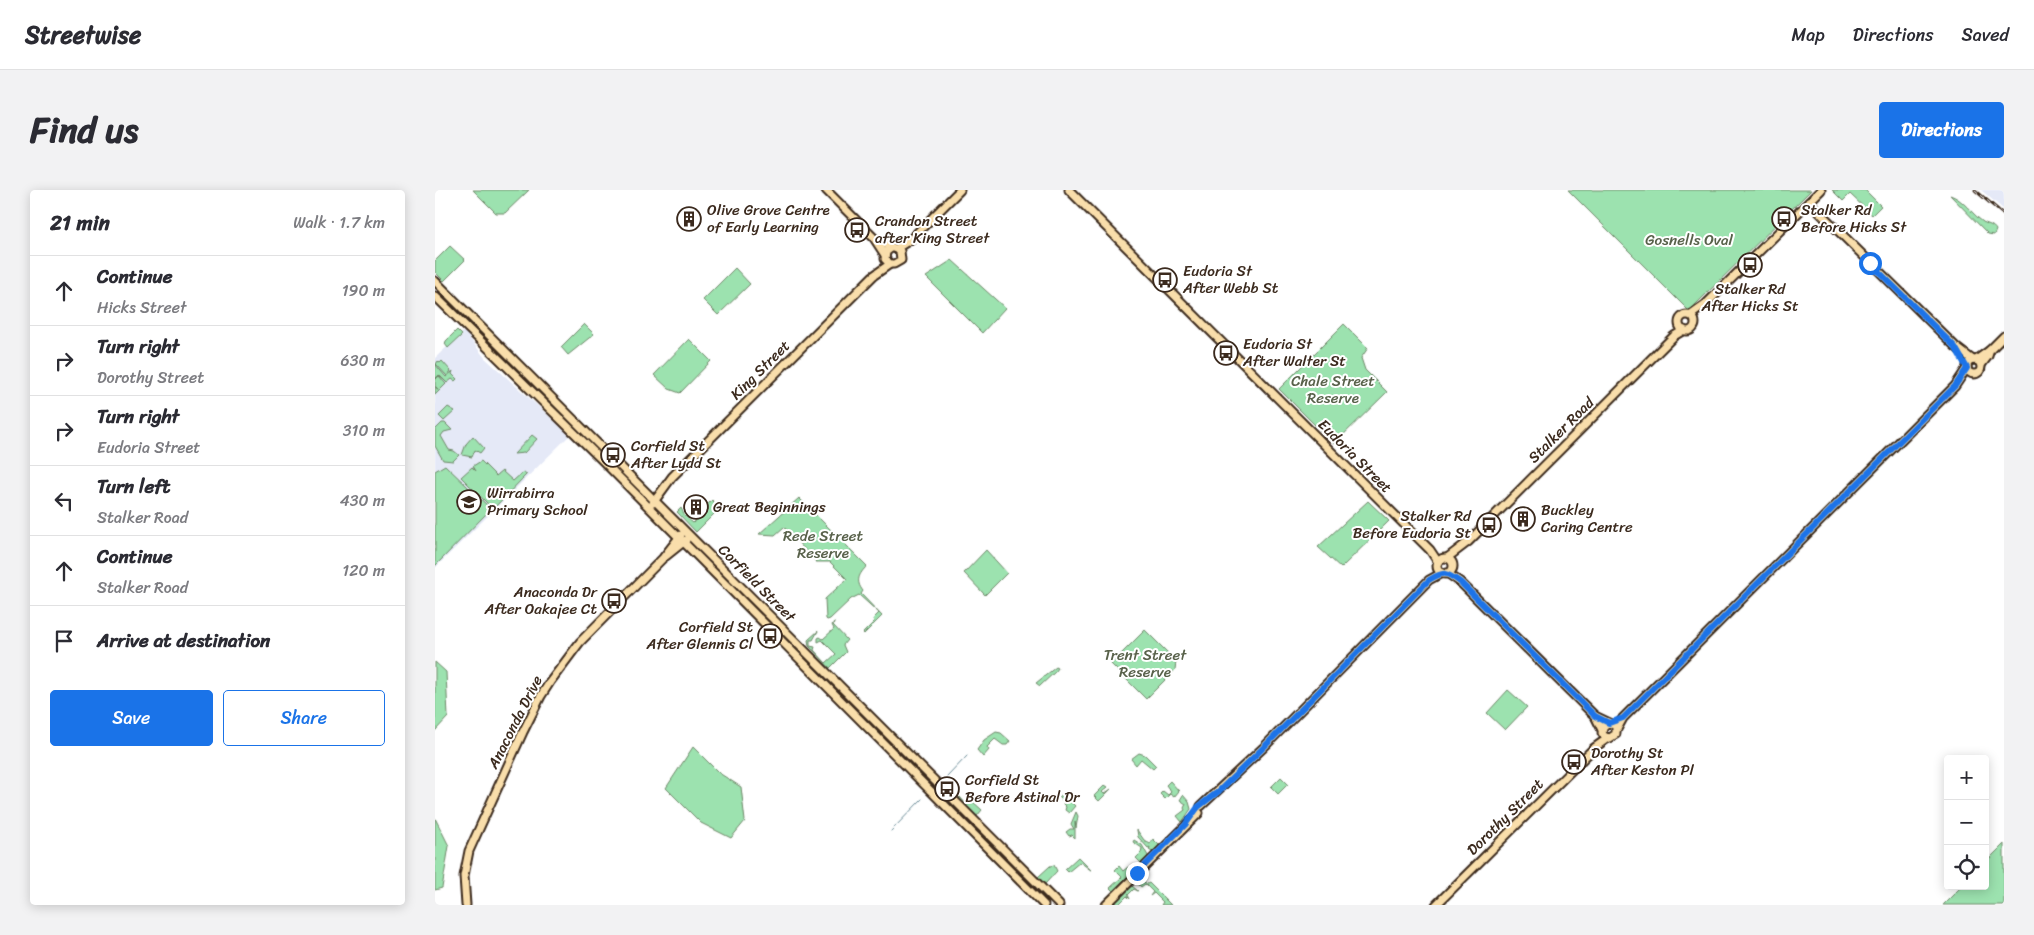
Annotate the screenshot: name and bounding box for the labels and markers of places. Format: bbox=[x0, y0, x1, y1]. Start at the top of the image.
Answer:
place label: Olive Grove Centre of Early Learning bbox=[707, 197, 830, 240]
place label: Stalker Rd Before Hicks St bbox=[1801, 197, 1907, 240]
building icon: Olive Grove Centre of Early Learning bbox=[676, 206, 702, 232]
bus stop icon: Stalker Rd Before Hicks St bbox=[1771, 206, 1797, 232]
place label: Crandon Street after King Street bbox=[875, 208, 990, 251]
bus stop icon: Crandon Street after King Street bbox=[844, 217, 870, 243]
bus stop icon: Stalker Rd After Hicks St bbox=[1737, 252, 1763, 278]
place label: Eudoria St After Webb St bbox=[1182, 258, 1279, 301]
bus stop icon: Eudoria St After Webb St bbox=[1152, 267, 1178, 293]
place label: Stalker Rd After Hicks St bbox=[1700, 276, 1799, 319]
place label: Eudoria St After Walter St bbox=[1242, 331, 1346, 374]
bus stop icon: Eudoria St After Walter St bbox=[1213, 340, 1239, 366]
place label: Corfield St After Lydd St bbox=[630, 433, 722, 476]
bus stop icon: Corfield St After Lydd St bbox=[600, 442, 626, 468]
place label: Wirrabirra Primary School bbox=[487, 480, 588, 523]
school or university icon: Wirrabirra Primary School bbox=[456, 489, 482, 515]
building icon: Great Beginnings bbox=[683, 494, 709, 520]
place label: Great Beginnings bbox=[713, 494, 826, 520]
place label: Buckley Caring Centre bbox=[1541, 497, 1633, 540]
place label: Stalker Rd Before Eudoria St bbox=[1353, 503, 1472, 546]
building icon: Buckley Caring Centre bbox=[1510, 506, 1536, 532]
bus stop icon: Stalker Rd Before Eudoria St bbox=[1476, 512, 1502, 538]
place label: Anaconda Dr After Oakajee Ct bbox=[483, 579, 598, 622]
bus stop icon: Anaconda Dr After Oakajee Ct bbox=[601, 588, 627, 614]
place label: Corfield St After Glennis Cl bbox=[646, 614, 754, 657]
bus stop icon: Corfield St After Glennis Cl bbox=[757, 623, 783, 649]
place label: Dorothy St After Keston Pl bbox=[1590, 740, 1695, 783]
bus stop icon: Dorothy St After Keston Pl bbox=[1561, 749, 1587, 775]
place label: Corfield St Before Astinal Dr bbox=[965, 767, 1080, 810]
bus stop icon: Corfield St Before Astinal Dr bbox=[934, 776, 960, 802]

